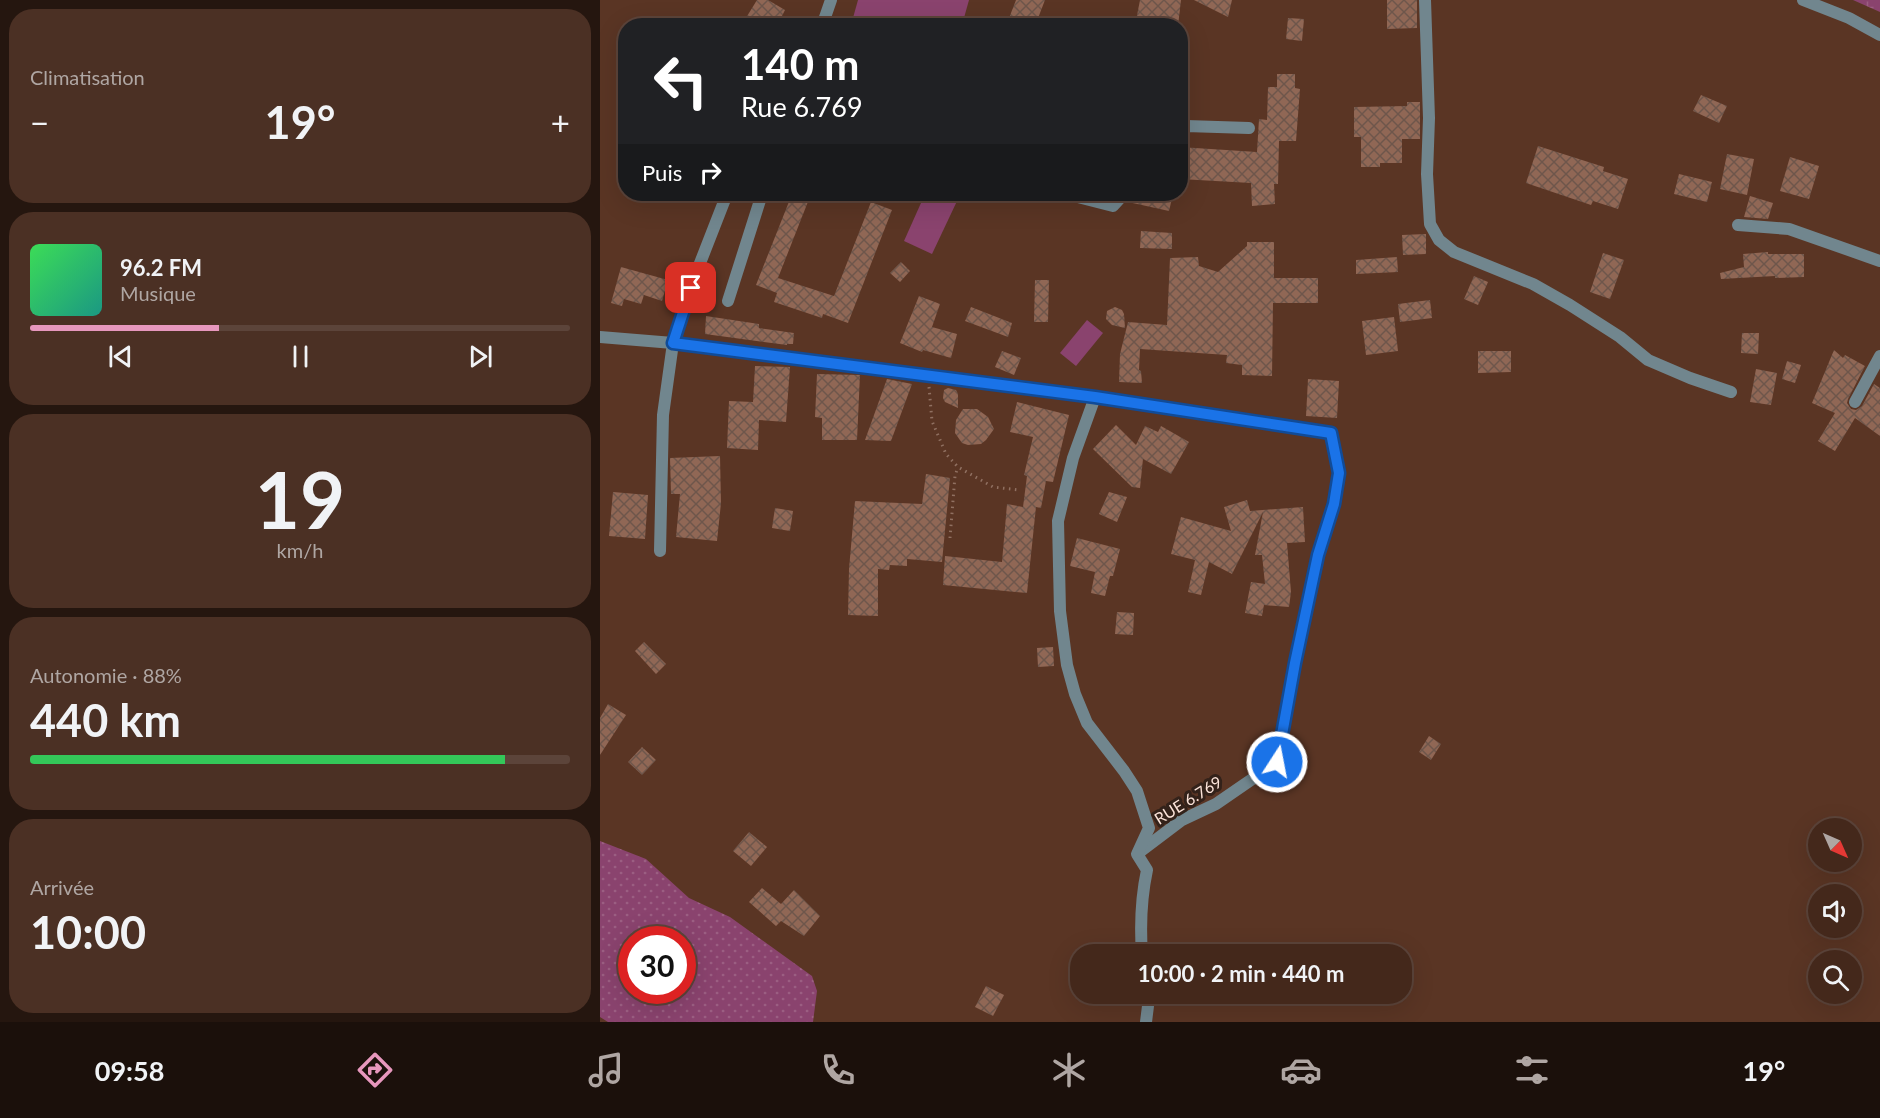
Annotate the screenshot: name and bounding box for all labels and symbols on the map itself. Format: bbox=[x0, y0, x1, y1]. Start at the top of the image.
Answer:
pin bbox=[665, 262, 716, 313]
position arrow bbox=[1245, 730, 1309, 794]
street label: RUE 6.769 bbox=[1150, 771, 1225, 828]
north arrow bbox=[1808, 818, 1862, 872]
speed limit sign: 30 bbox=[618, 926, 696, 1004]

